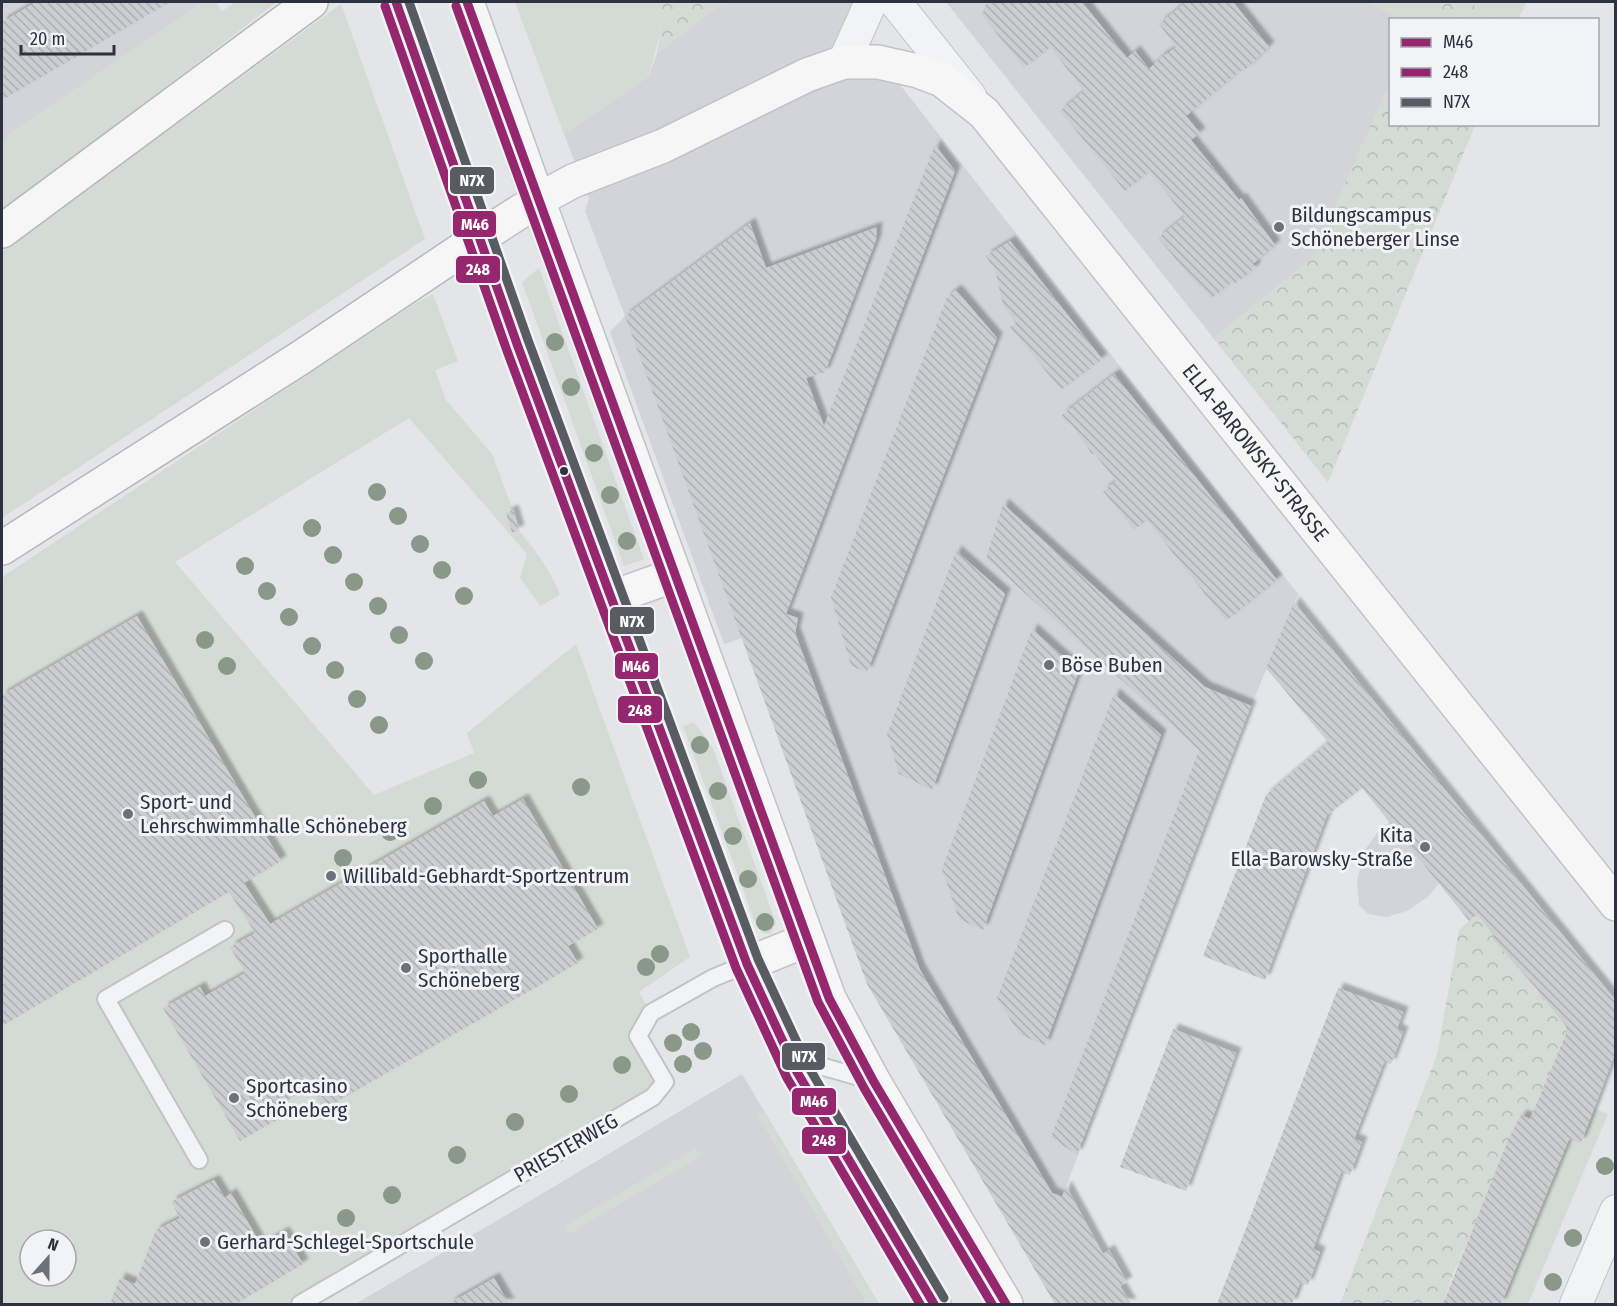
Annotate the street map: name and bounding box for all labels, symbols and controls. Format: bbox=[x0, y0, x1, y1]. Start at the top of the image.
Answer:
scale bar bbox=[21, 18, 114, 56]
legend bbox=[1389, 18, 1599, 126]
text: 20 m bbox=[30, 28, 65, 50]
text: M46 bbox=[1443, 31, 1473, 53]
text: 248 bbox=[1443, 61, 1468, 83]
text: N7X bbox=[1443, 91, 1470, 113]
line badge: N7X bbox=[449, 166, 495, 195]
text: N7X bbox=[460, 171, 485, 190]
place label: Bildungscampus Schöneberger Linse bbox=[1291, 202, 1460, 252]
line badge: M46 bbox=[452, 210, 497, 238]
text: M46 bbox=[461, 215, 489, 234]
marker: Bildungscampus Schöneberger Linse bbox=[1272, 220, 1286, 234]
line badge: 248 bbox=[455, 255, 501, 284]
text: 248 bbox=[465, 260, 490, 279]
street label: ELLA-BAROWSKY-STRASSE bbox=[1177, 359, 1334, 547]
unlabelled marker bbox=[558, 465, 570, 477]
line badge: N7X bbox=[609, 606, 655, 635]
text: N7X bbox=[620, 612, 645, 631]
line badge: M46 bbox=[614, 652, 659, 680]
place label: Böse Buben bbox=[1061, 652, 1163, 678]
text: M46 bbox=[622, 657, 650, 676]
marker: Böse Buben bbox=[1042, 658, 1056, 672]
line badge: 248 bbox=[617, 695, 663, 724]
text: 248 bbox=[627, 701, 652, 720]
place label: Sport- und Lehrschwimmhalle Schöneberg bbox=[140, 789, 407, 839]
marker: Sport- und Lehrschwimmhalle Schöneberg bbox=[121, 807, 135, 821]
place label: Kita Ella-Barowsky-Straße bbox=[1230, 822, 1413, 872]
marker: Kita Ella-Barowsky-Straße bbox=[1418, 840, 1432, 854]
place label: Willibald-Gebhardt-Sportzentrum bbox=[343, 863, 630, 889]
marker: Willibald-Gebhardt-Sportzentrum bbox=[324, 869, 338, 883]
place label: Sporthalle Schöneberg bbox=[418, 943, 520, 993]
marker: Sporthalle Schöneberg bbox=[399, 961, 413, 975]
line badge: N7X bbox=[781, 1042, 826, 1071]
text: N7X bbox=[792, 1047, 817, 1066]
place label: Sportcasino Schöneberg bbox=[246, 1073, 348, 1123]
line badge: M46 bbox=[791, 1087, 837, 1116]
marker: Sportcasino Schöneberg bbox=[227, 1091, 241, 1105]
text: M46 bbox=[800, 1092, 828, 1111]
street label: PRIESTERWEG bbox=[509, 1108, 623, 1188]
line badge: 248 bbox=[801, 1126, 847, 1155]
text: 248 bbox=[811, 1131, 836, 1150]
north arrow bbox=[18, 1228, 78, 1288]
place label: Gerhard-Schlegel-Sportschule bbox=[217, 1229, 474, 1255]
text: N bbox=[45, 1234, 61, 1255]
marker: Gerhard-Schlegel-Sportschule bbox=[198, 1235, 212, 1249]

